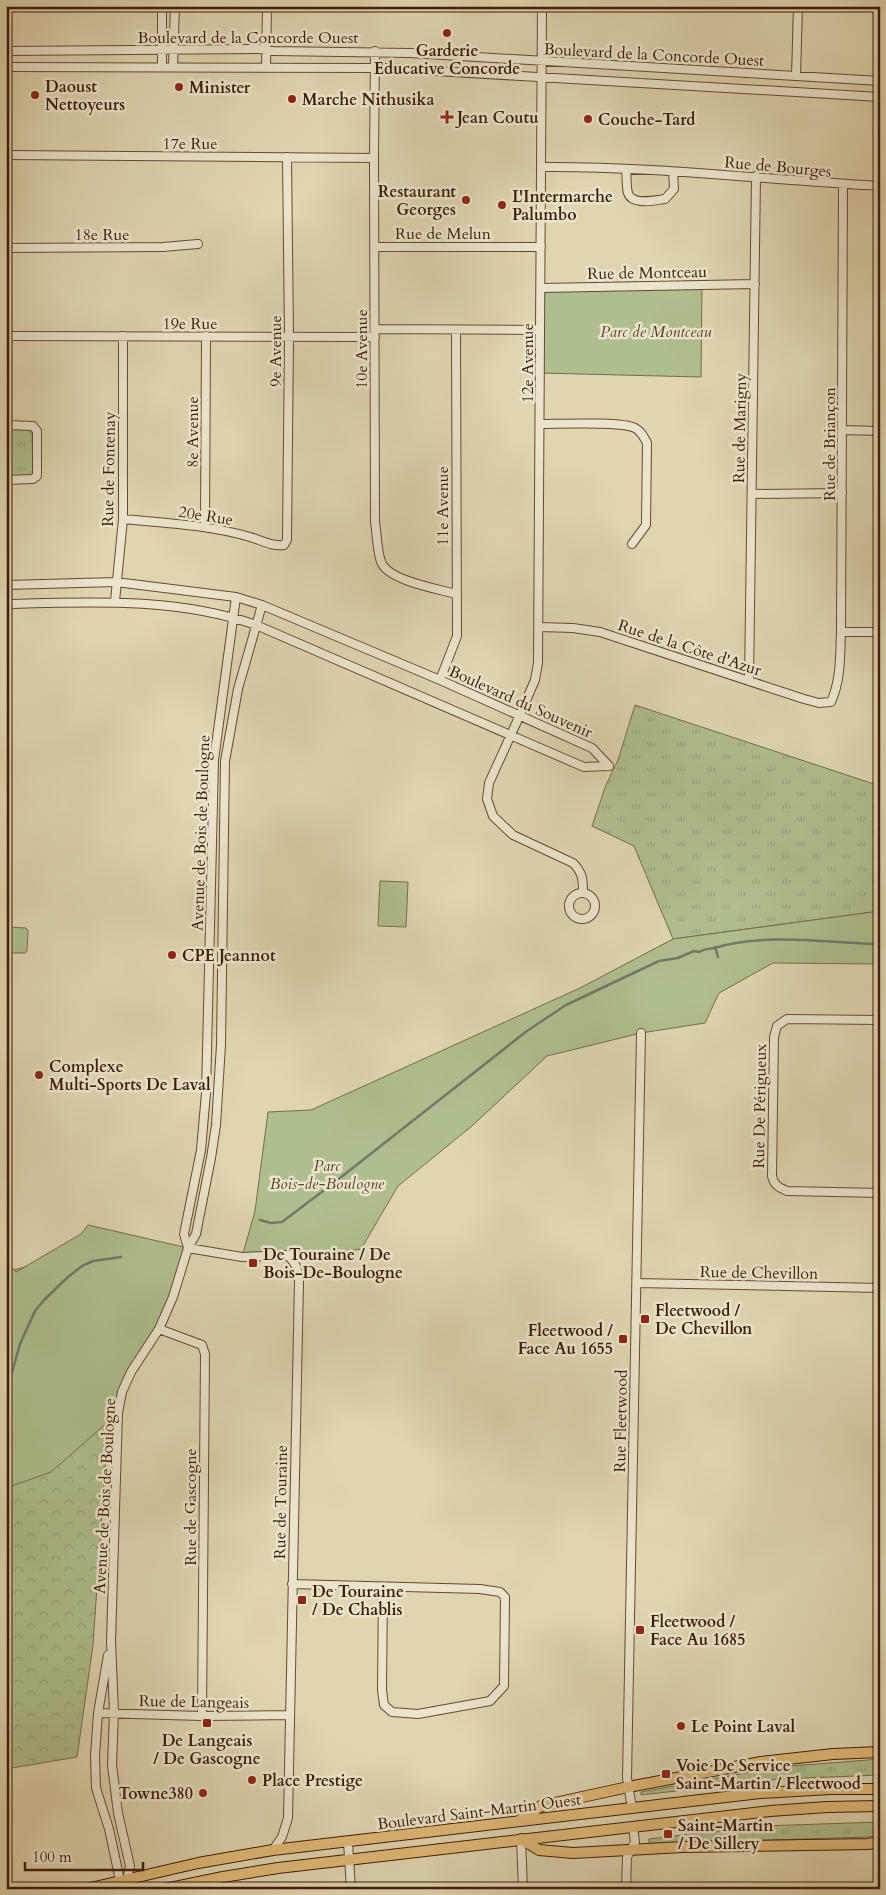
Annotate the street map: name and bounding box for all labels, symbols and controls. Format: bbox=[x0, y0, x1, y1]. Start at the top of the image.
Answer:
street label: Boulevard de la Concorde Ouest bbox=[138, 27, 358, 49]
marker: Garderie Educative Concorde bbox=[441, 27, 453, 39]
street label: Boulevard de la Concorde Ouest bbox=[543, 38, 765, 72]
place label: Garderie Educative Concorde bbox=[374, 40, 520, 80]
place label: Daoust Nettoyeurs bbox=[45, 76, 125, 116]
place label: Minister bbox=[189, 77, 251, 99]
marker: Minister bbox=[173, 81, 185, 93]
marker: Daoust Nettoyeurs bbox=[29, 89, 41, 101]
place label: Marche Nithusika bbox=[302, 89, 435, 111]
marker: Marche Nithusika bbox=[286, 93, 298, 105]
place label: Jean Coutu bbox=[455, 107, 539, 129]
place label: Couche-Tard bbox=[598, 109, 695, 131]
marker: Jean Coutu bbox=[441, 111, 453, 123]
marker: Couche-Tard bbox=[582, 113, 594, 125]
street label: 17e Rue bbox=[162, 133, 218, 155]
street label: Rue de Bourges bbox=[724, 151, 832, 183]
place label: Restaurant Georges bbox=[378, 181, 456, 221]
place label: L'Intermarche Palumbo bbox=[512, 186, 613, 226]
marker: Restaurant Georges bbox=[460, 194, 472, 206]
marker: L'Intermarche Palumbo bbox=[496, 199, 508, 211]
street label: Rue de Melun bbox=[395, 223, 491, 245]
street label: 18e Rue bbox=[74, 224, 130, 246]
street label: Rue de Montceau bbox=[587, 261, 707, 285]
street label: 10e Avenue bbox=[351, 309, 373, 389]
street label: 19e Rue bbox=[162, 313, 218, 335]
street label: 9e Avenue bbox=[265, 315, 287, 387]
park label: Parc de Montceau bbox=[600, 321, 712, 343]
street label: 12e Avenue bbox=[517, 323, 539, 403]
street label: Rue de Marigny bbox=[728, 372, 752, 483]
street label: Rue de Briançon bbox=[819, 387, 841, 501]
street label: 8e Avenue bbox=[182, 396, 204, 468]
street label: Rue de Fontenay bbox=[97, 411, 121, 527]
street label: 11e Avenue bbox=[432, 466, 454, 546]
street label: 20e Rue bbox=[177, 501, 235, 531]
street label: Rue de la Côte d'Azur bbox=[615, 614, 764, 682]
street label: Boulevard du Souvenir bbox=[445, 660, 596, 744]
street label: Avenue de Bois de Boulogne bbox=[187, 735, 215, 932]
place label: CPE Jeannot bbox=[182, 945, 276, 967]
marker: CPE Jeannot bbox=[166, 949, 178, 961]
street label: Rue De Périgueux bbox=[748, 1043, 772, 1169]
place label: Complexe Multi-Sports De Laval bbox=[49, 1056, 211, 1096]
marker: Complexe Multi-Sports De Laval bbox=[33, 1069, 45, 1081]
park label: Parc Bois-de-Boulogne bbox=[270, 1155, 385, 1195]
place label: De Touraine / De Bois-De-Boulogne bbox=[263, 1244, 403, 1284]
marker: De Touraine / De Bois-De-Boulogne bbox=[247, 1257, 259, 1269]
street label: Rue de Chevillon bbox=[700, 1261, 818, 1285]
place label: Fleetwood / De Chevillon bbox=[655, 1300, 753, 1340]
marker: Fleetwood / De Chevillon bbox=[639, 1313, 651, 1325]
place label: Fleetwood / Face Au 1655 bbox=[518, 1320, 613, 1360]
marker: Fleetwood / Face Au 1655 bbox=[617, 1333, 629, 1345]
street label: Rue Fleetwood bbox=[609, 1369, 633, 1473]
street label: Avenue de Bois de Boulogne bbox=[89, 1397, 121, 1595]
street label: Rue de Touraine bbox=[269, 1445, 293, 1559]
street label: Rue de Gascogne bbox=[180, 1448, 202, 1566]
place label: De Touraine / De Chablis bbox=[312, 1581, 404, 1621]
marker: De Touraine / De Chablis bbox=[296, 1594, 308, 1606]
place label: Fleetwood / Face Au 1685 bbox=[650, 1611, 745, 1651]
marker: Fleetwood / Face Au 1685 bbox=[634, 1624, 646, 1636]
street label: Rue de Langeais bbox=[139, 1690, 249, 1714]
place label: Le Point Laval bbox=[691, 1716, 795, 1738]
marker: De Langeais / De Gascogne bbox=[201, 1717, 213, 1729]
marker: Le Point Laval bbox=[675, 1720, 687, 1732]
place label: De Langeais / De Gascogne bbox=[153, 1730, 261, 1770]
place label: Voie De Service Saint-Martin / Fleetwood bbox=[676, 1755, 861, 1795]
marker: Voie De Service Saint-Martin / Fleetwood bbox=[660, 1768, 672, 1780]
place label: Place Prestige bbox=[262, 1770, 363, 1792]
marker: Place Prestige bbox=[246, 1774, 258, 1786]
place label: Towne380 bbox=[119, 1783, 193, 1805]
marker: Towne380 bbox=[197, 1787, 209, 1799]
street label: Boulevard Saint-Martin Ouest bbox=[376, 1789, 582, 1835]
place label: Saint-Martin / De Sillery bbox=[678, 1815, 774, 1855]
marker: Saint-Martin / De Sillery bbox=[662, 1828, 674, 1840]
scale bar bbox=[25, 1840, 142, 1872]
text: 100 m bbox=[32, 1847, 72, 1867]

